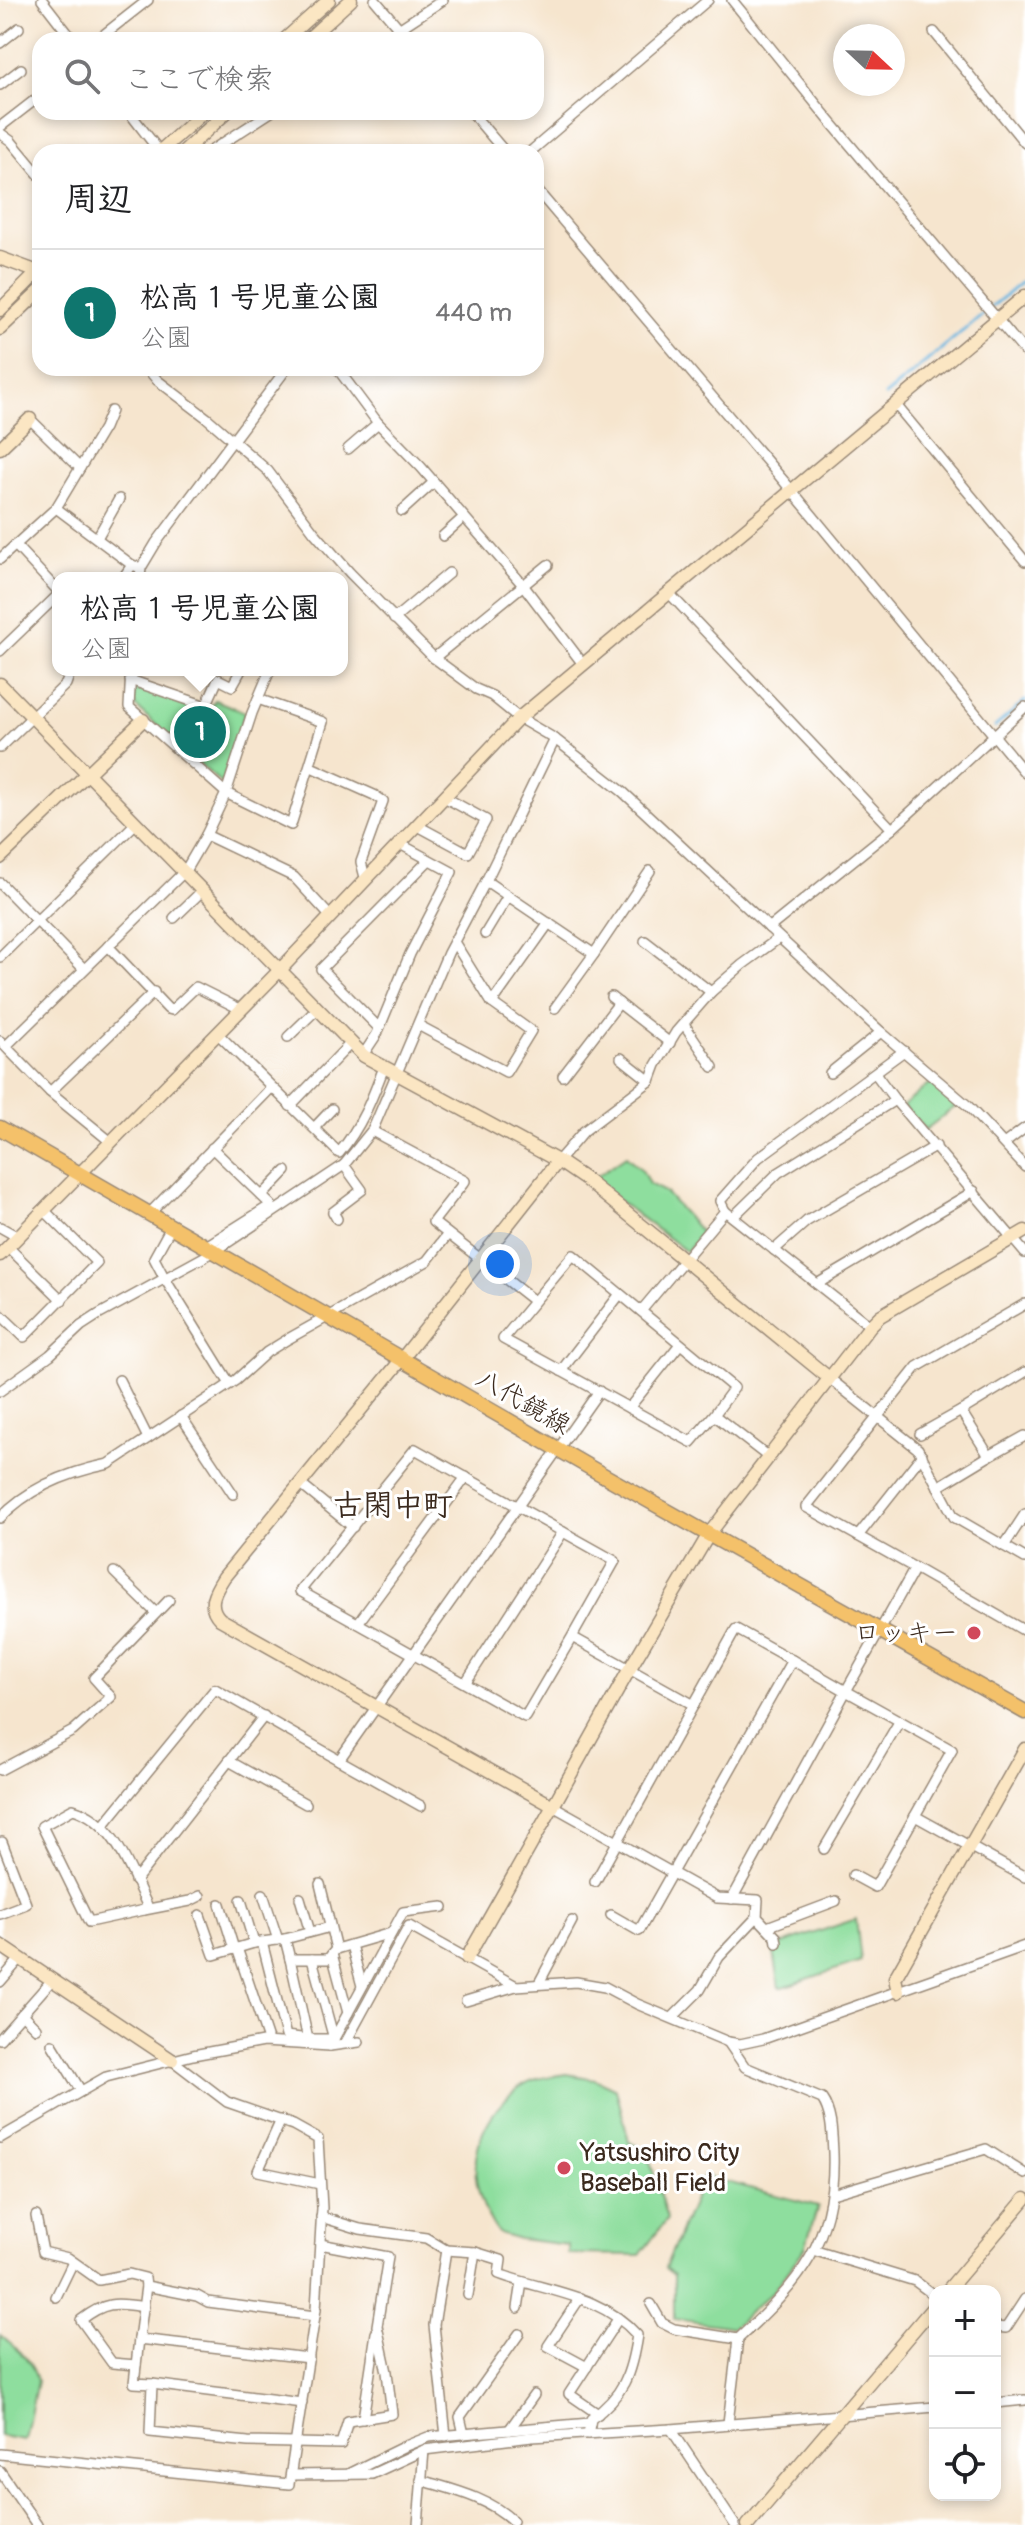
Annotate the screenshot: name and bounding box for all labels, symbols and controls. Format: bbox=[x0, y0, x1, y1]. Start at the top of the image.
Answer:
north arrow bbox=[833, 24, 905, 96]
search box bbox=[32, 32, 544, 120]
icon: search bbox=[60, 54, 104, 98]
text: ここで検索 bbox=[124, 61, 274, 98]
text: 周辺 bbox=[64, 178, 132, 221]
text: 松高１号児童公園 bbox=[140, 279, 380, 316]
text: 1 bbox=[85, 297, 95, 329]
text: 440 m bbox=[435, 297, 512, 329]
text: 公園 bbox=[140, 322, 192, 354]
popup bbox=[52, 572, 348, 676]
text: 松高１号児童公園 bbox=[80, 590, 320, 627]
text: 公園 bbox=[80, 633, 132, 665]
pin: 1 bbox=[174, 702, 226, 762]
your location bbox=[480, 1244, 520, 1284]
street label: 八代鏡線 bbox=[470, 1362, 576, 1442]
district label: 古閑中町 bbox=[333, 1487, 453, 1524]
place label: ロッキー bbox=[854, 1617, 958, 1649]
marker: ロッキー bbox=[965, 1624, 983, 1642]
place label: Yatsushiro City Baseball Field bbox=[579, 2137, 739, 2199]
marker: Yatsushiro City Baseball Field bbox=[555, 2159, 573, 2177]
map controls bbox=[929, 2285, 1001, 2501]
button: + bbox=[929, 2285, 1001, 2357]
button: − bbox=[929, 2357, 1001, 2429]
button: locate bbox=[929, 2429, 1001, 2501]

